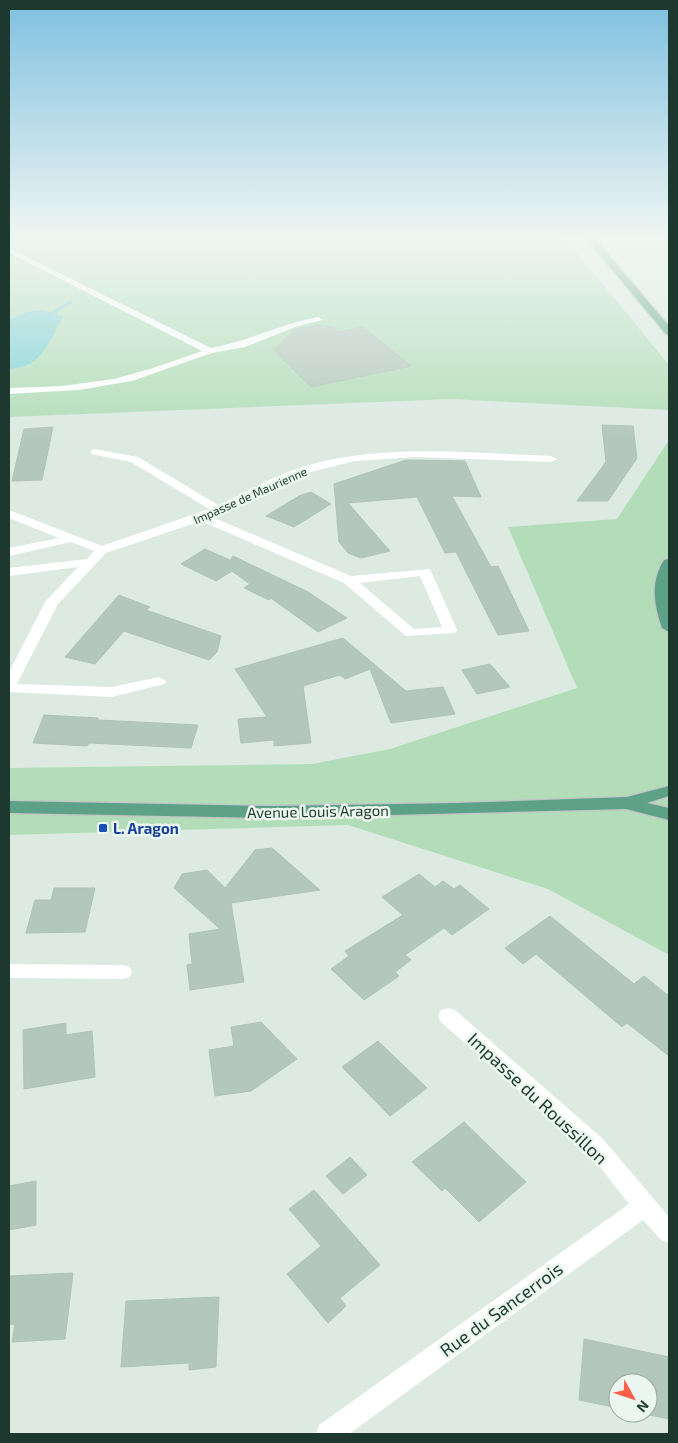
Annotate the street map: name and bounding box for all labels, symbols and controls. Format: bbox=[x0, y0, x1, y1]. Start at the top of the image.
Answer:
street label: Impasse de Maurienne bbox=[191, 464, 309, 526]
street label: Avenue Louis Aragon bbox=[247, 801, 389, 821]
place label: L. Aragon bbox=[113, 819, 179, 837]
marker: L. Aragon bbox=[97, 822, 109, 834]
street label: Impasse du Roussillon bbox=[464, 1028, 612, 1168]
street label: Rue du Sancerrois bbox=[435, 1257, 567, 1361]
north arrow bbox=[608, 1373, 658, 1423]
text: N bbox=[634, 1397, 653, 1416]

